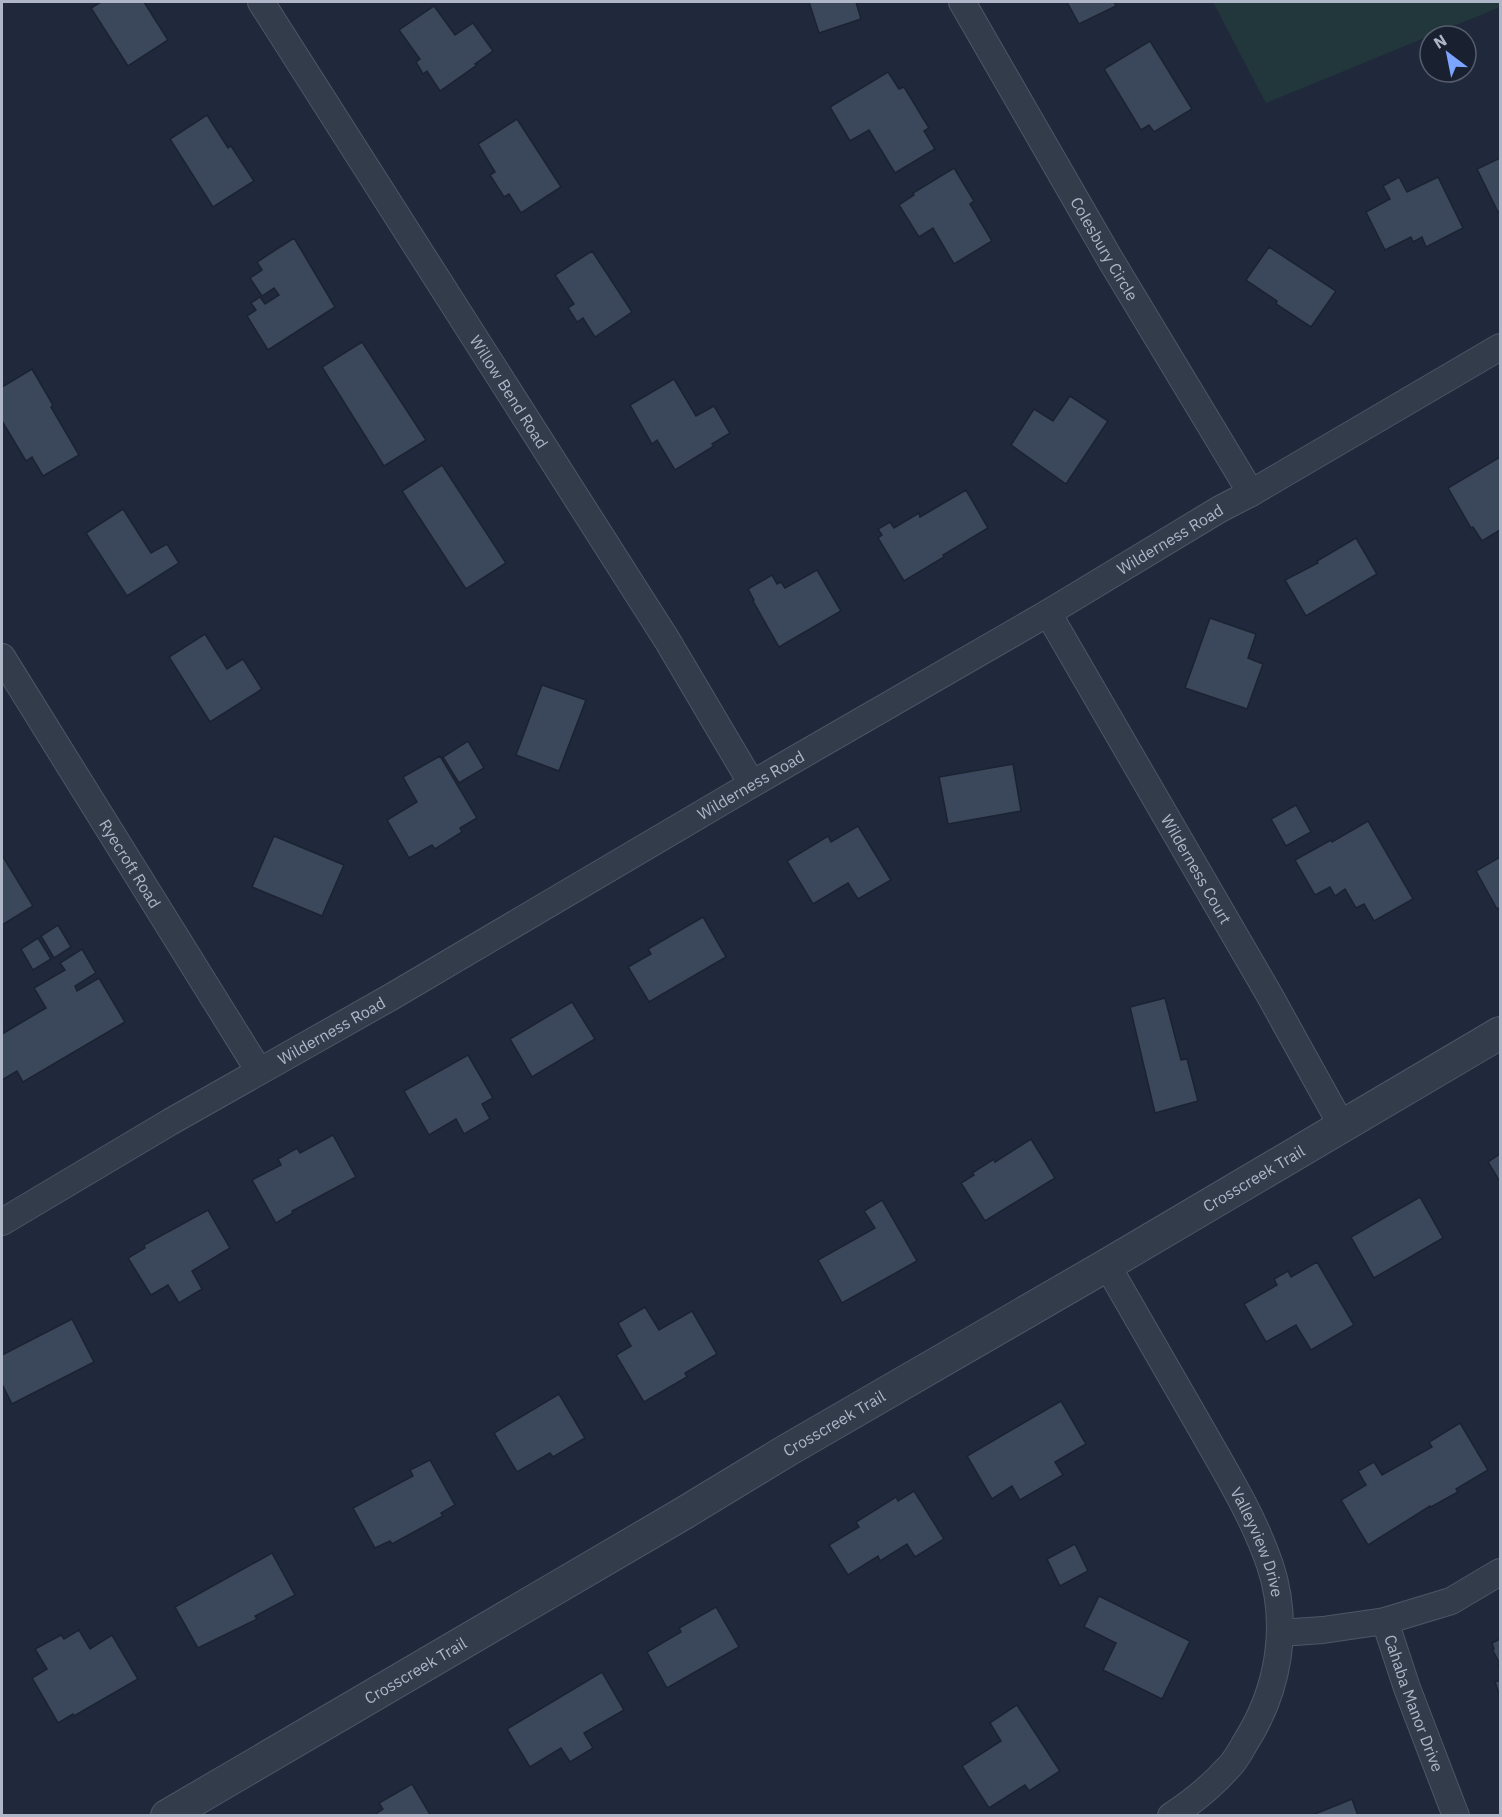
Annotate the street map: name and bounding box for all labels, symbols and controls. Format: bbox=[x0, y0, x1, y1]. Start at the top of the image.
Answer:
north arrow bbox=[1418, 24, 1478, 84]
text: N bbox=[1430, 30, 1450, 53]
street label: Colesbury Circle bbox=[1066, 193, 1143, 305]
street label: Willow Bend Road bbox=[466, 332, 552, 452]
street label: Wilderness Road bbox=[1113, 499, 1227, 579]
street label: Wilderness Road bbox=[694, 746, 808, 824]
street label: Wilderness Court bbox=[1157, 811, 1236, 927]
street label: Ryecroft Road bbox=[95, 815, 165, 912]
street label: Wilderness Road bbox=[274, 992, 389, 1069]
street label: Crosscreek Trail bbox=[1199, 1141, 1308, 1216]
street label: Crosscreek Trail bbox=[779, 1386, 889, 1461]
street label: Valleyview Drive bbox=[1226, 1484, 1288, 1599]
street label: Cahaba Manor Drive bbox=[1380, 1632, 1448, 1774]
street label: Crosscreek Trail bbox=[361, 1633, 470, 1708]

